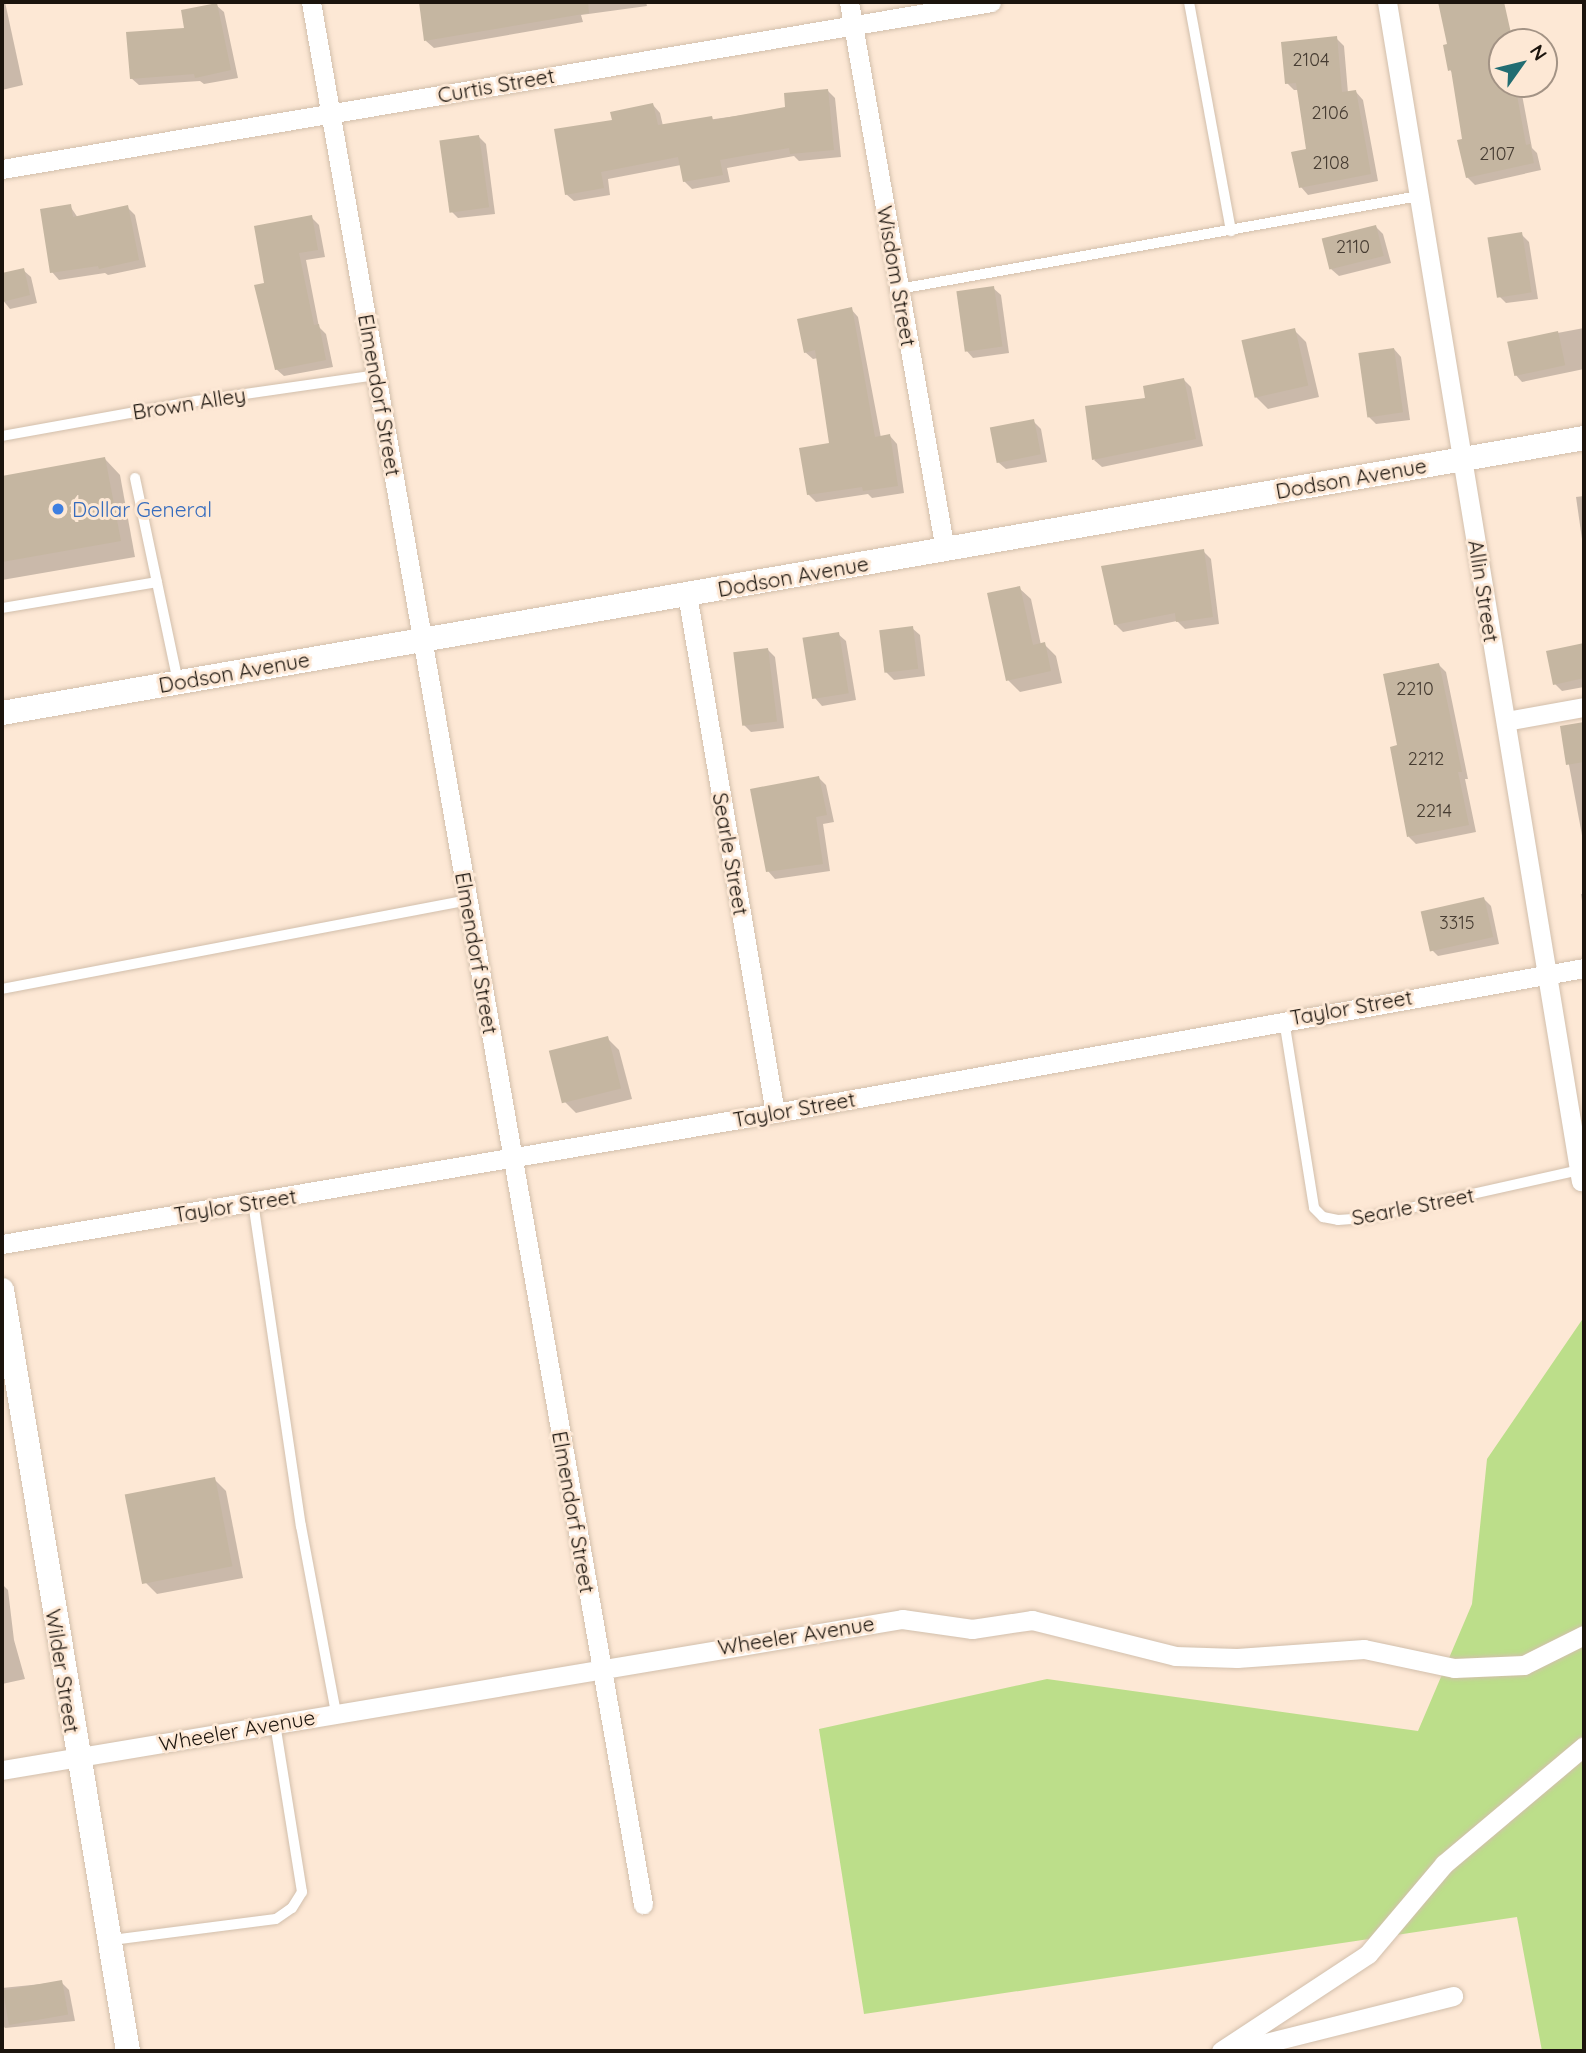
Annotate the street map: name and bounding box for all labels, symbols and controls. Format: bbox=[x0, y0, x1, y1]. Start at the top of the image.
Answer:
north arrow bbox=[1488, 28, 1558, 98]
text: N bbox=[1525, 40, 1553, 65]
house number: 2104 bbox=[1293, 49, 1329, 71]
street label: Curtis Street bbox=[436, 62, 556, 108]
house number: 2106 bbox=[1311, 102, 1349, 124]
house number: 2107 bbox=[1479, 143, 1515, 165]
house number: 2108 bbox=[1312, 152, 1350, 174]
street label: Wisdom Street bbox=[872, 204, 922, 348]
house number: 2110 bbox=[1336, 236, 1370, 258]
street label: Elmendorf Street bbox=[353, 312, 407, 478]
street label: Brown Alley bbox=[131, 382, 247, 424]
street label: Dodson Avenue bbox=[1274, 452, 1428, 504]
place label: Dollar General bbox=[72, 496, 212, 522]
marker: Dollar General bbox=[50, 501, 66, 517]
street label: Allin Street bbox=[1463, 538, 1505, 644]
street label: Dodson Avenue bbox=[716, 550, 870, 602]
street label: Dodson Avenue bbox=[157, 646, 311, 698]
house number: 2210 bbox=[1396, 678, 1434, 700]
house number: 2212 bbox=[1408, 748, 1444, 770]
street label: Searle Street bbox=[708, 791, 754, 917]
house number: 2214 bbox=[1416, 800, 1452, 822]
street label: Elmendorf Street bbox=[450, 870, 504, 1036]
house number: 3315 bbox=[1439, 912, 1475, 934]
street label: Taylor Street bbox=[1288, 984, 1414, 1030]
street label: Taylor Street bbox=[731, 1086, 857, 1132]
street label: Searle Street bbox=[1350, 1182, 1476, 1230]
street label: Taylor Street bbox=[172, 1183, 298, 1227]
street label: Elmendorf Street bbox=[547, 1429, 601, 1595]
street label: Wilder Street bbox=[41, 1607, 85, 1735]
street label: Wheeler Avenue bbox=[716, 1610, 876, 1660]
street label: Wheeler Avenue bbox=[157, 1704, 317, 1756]

